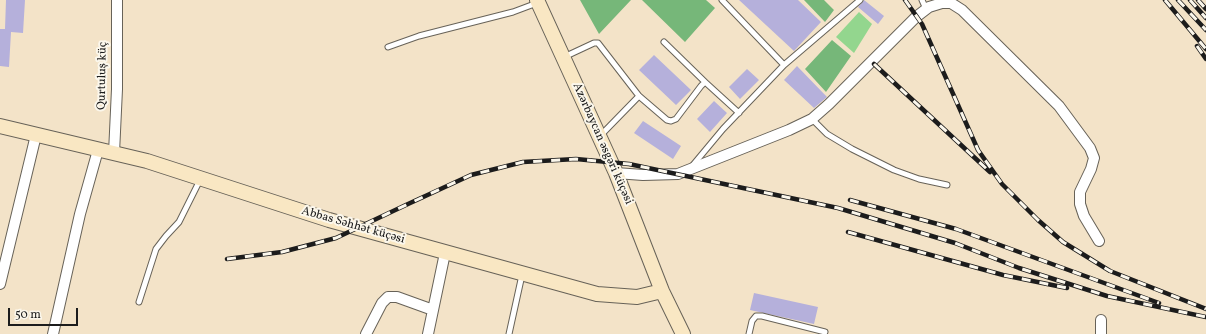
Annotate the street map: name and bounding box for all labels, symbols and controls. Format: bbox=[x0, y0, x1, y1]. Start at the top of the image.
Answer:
street label: Qurtuluş küç bbox=[95, 42, 111, 110]
street label: Azərbaycan əsgəri küçəsi bbox=[569, 81, 635, 207]
street label: Abbas Səhhət küçəsi bbox=[300, 204, 406, 248]
scale bar bbox=[10, 300, 80, 326]
text: 50 m bbox=[15, 307, 41, 323]

